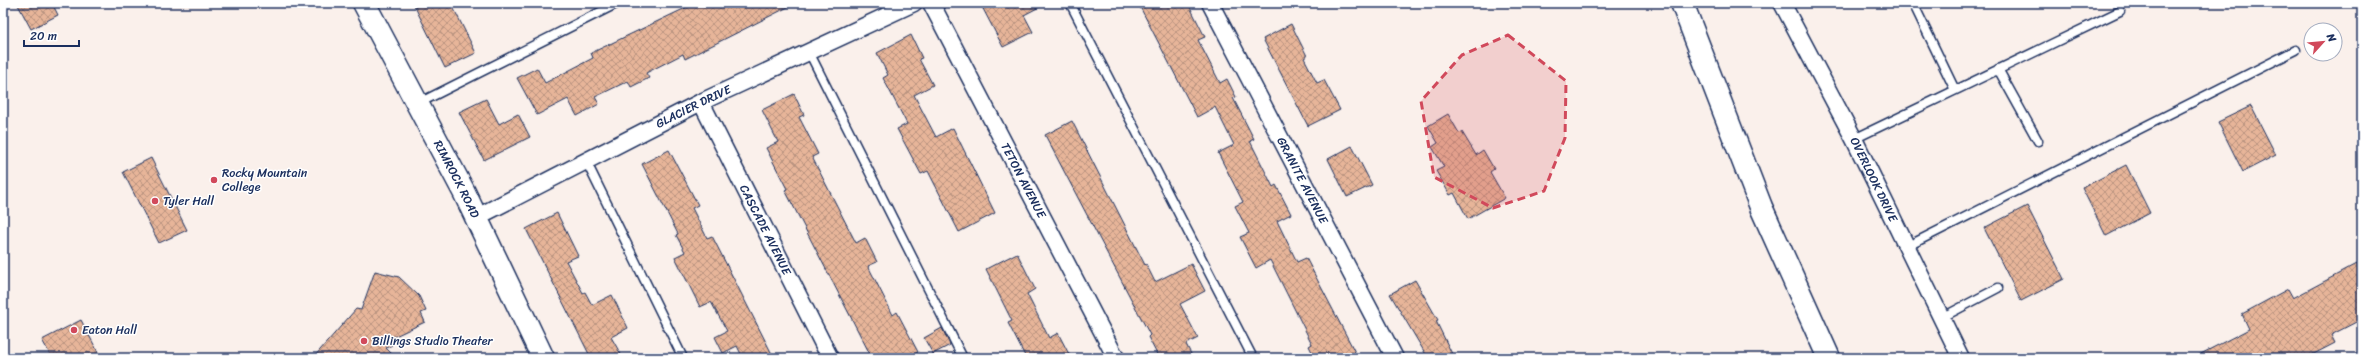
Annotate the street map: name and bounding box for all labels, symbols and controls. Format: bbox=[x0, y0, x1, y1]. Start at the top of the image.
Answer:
scale bar bbox=[24, 22, 79, 48]
north arrow bbox=[2303, 22, 2343, 62]
text: 20 m bbox=[30, 25, 57, 47]
text: N bbox=[2321, 29, 2342, 46]
street label: GLACIER DRIVE bbox=[652, 78, 736, 134]
street label: GRANITE AVENUE bbox=[1271, 133, 1335, 229]
street label: OVERLOOK DRIVE bbox=[1844, 133, 1905, 227]
street label: RIMROCK ROAD bbox=[427, 136, 486, 223]
street label: TETON AVENUE bbox=[995, 139, 1053, 223]
place label: Rocky Mountain College bbox=[222, 162, 308, 198]
marker: Rocky Mountain College bbox=[209, 175, 219, 185]
street label: CASCADE AVENUE bbox=[733, 180, 798, 280]
place label: Tyler Hall bbox=[163, 190, 214, 212]
marker: Tyler Hall bbox=[150, 196, 160, 206]
place label: Eaton Hall bbox=[82, 319, 138, 341]
marker: Eaton Hall bbox=[69, 325, 79, 335]
place label: Billings Studio Theater bbox=[372, 330, 494, 352]
marker: Billings Studio Theater bbox=[359, 336, 369, 346]

